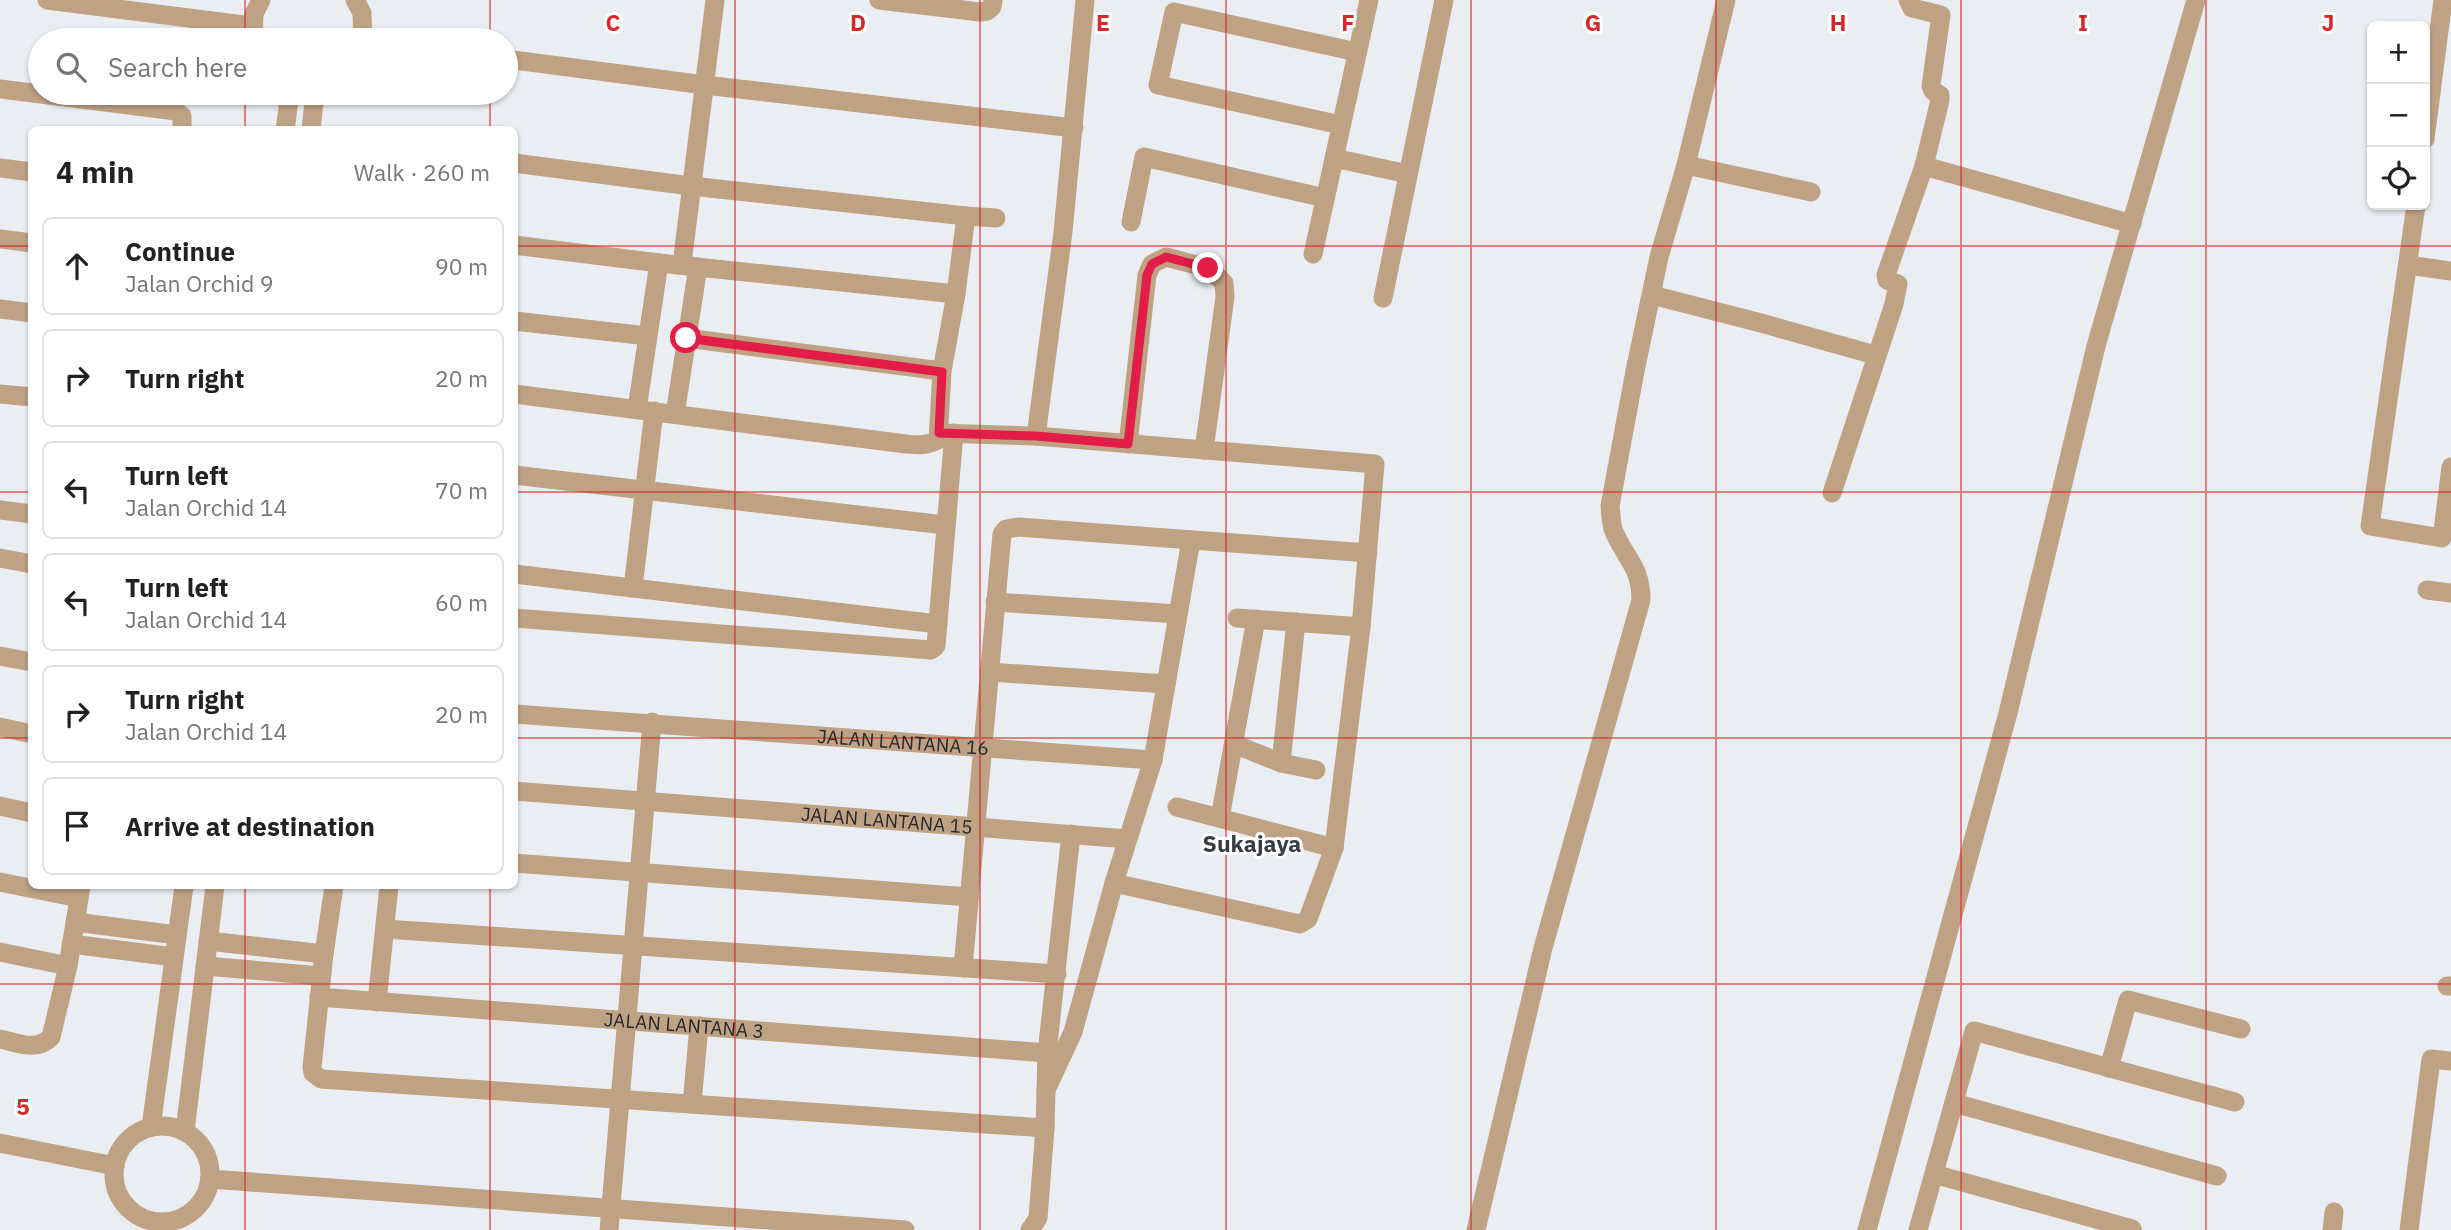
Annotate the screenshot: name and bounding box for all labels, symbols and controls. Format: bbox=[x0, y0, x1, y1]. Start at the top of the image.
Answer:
text: C bbox=[606, 7, 621, 37]
text: D bbox=[850, 7, 866, 37]
text: E bbox=[1096, 7, 1110, 37]
text: F bbox=[1341, 7, 1355, 37]
text: G bbox=[1585, 7, 1601, 37]
text: H bbox=[1830, 7, 1846, 37]
text: I bbox=[2078, 7, 2088, 37]
text: J bbox=[2322, 7, 2334, 37]
map controls bbox=[2367, 21, 2430, 210]
button: + bbox=[2367, 21, 2430, 84]
search box bbox=[28, 28, 518, 105]
icon: search bbox=[52, 48, 90, 86]
text: Search here bbox=[108, 50, 247, 84]
button: − bbox=[2367, 84, 2430, 147]
button: locate bbox=[2367, 147, 2430, 210]
text: 4 min bbox=[56, 152, 134, 191]
text: Walk · 260 m bbox=[354, 157, 490, 187]
text: Continue bbox=[125, 234, 235, 268]
icon: ahead bbox=[58, 247, 96, 285]
text: 90 m bbox=[435, 251, 488, 281]
route end bbox=[1192, 252, 1223, 283]
text: Jalan Orchid 9 bbox=[125, 268, 274, 298]
route start bbox=[670, 322, 701, 353]
icon: right bbox=[58, 359, 96, 397]
text: Turn right bbox=[125, 361, 244, 395]
text: 20 m bbox=[435, 363, 488, 393]
text: Turn left bbox=[125, 458, 228, 492]
icon: left bbox=[58, 471, 96, 509]
text: 70 m bbox=[435, 475, 488, 505]
text: Jalan Orchid 14 bbox=[125, 492, 287, 522]
text: Turn left bbox=[125, 570, 228, 604]
icon: left bbox=[58, 583, 96, 621]
text: 60 m bbox=[435, 587, 488, 617]
text: Jalan Orchid 14 bbox=[125, 604, 287, 634]
text: Turn right bbox=[125, 682, 244, 716]
icon: right bbox=[58, 695, 96, 733]
text: 20 m bbox=[435, 699, 488, 729]
text: Jalan Orchid 14 bbox=[125, 716, 287, 746]
street label: JALAN LANTANA 16 bbox=[816, 724, 990, 760]
street label: JALAN LANTANA 15 bbox=[800, 801, 974, 839]
icon: arrive bbox=[58, 807, 96, 845]
text: Arrive at destination bbox=[125, 809, 375, 843]
district label: Sukajaya bbox=[1203, 828, 1301, 858]
street label: JALAN LANTANA 3 bbox=[603, 1007, 765, 1043]
text: 5 bbox=[16, 1091, 30, 1121]

